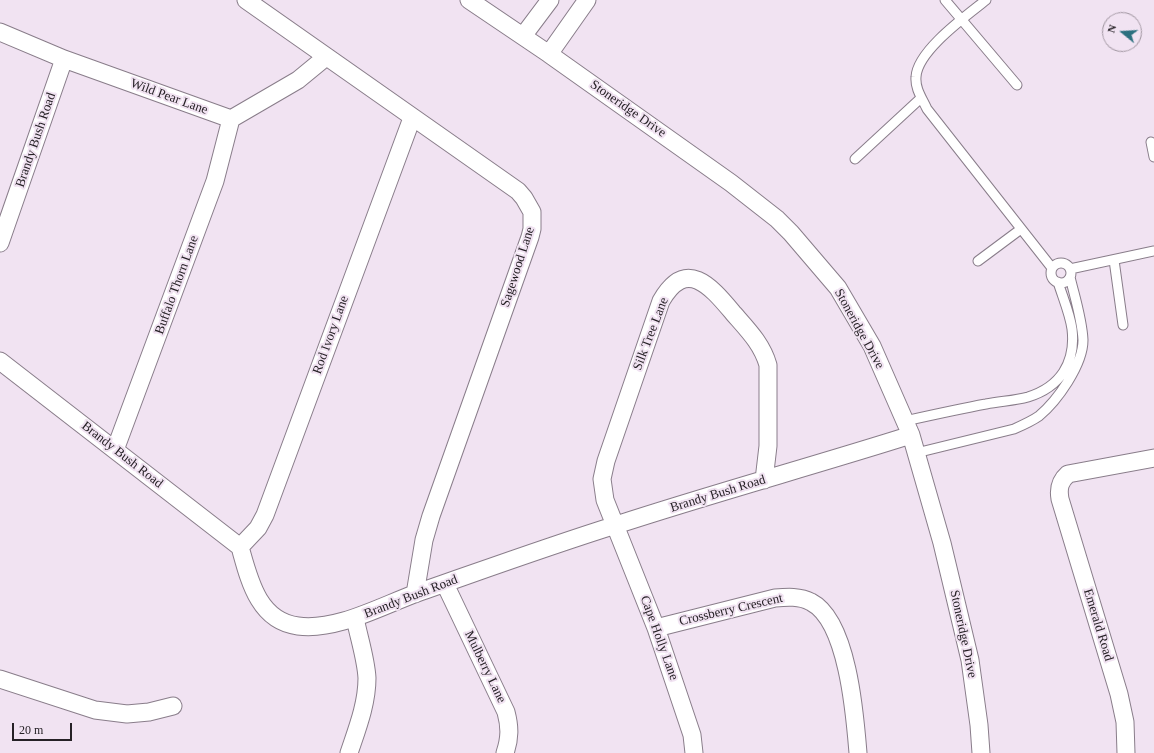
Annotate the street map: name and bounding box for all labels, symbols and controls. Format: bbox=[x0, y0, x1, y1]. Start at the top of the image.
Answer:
north arrow bbox=[1102, 12, 1142, 52]
text: N bbox=[1105, 23, 1118, 34]
street label: Wild Pear Lane bbox=[128, 76, 210, 118]
street label: Stoneridge Drive bbox=[587, 77, 669, 141]
street label: Brandy Bush Road bbox=[13, 91, 59, 189]
street label: Sagewood Lane bbox=[498, 225, 538, 309]
street label: Buffalo Thorn Lane bbox=[152, 234, 202, 336]
street label: Stoneridge Drive bbox=[831, 286, 887, 372]
street label: Rod Ivory Lane bbox=[310, 294, 352, 376]
street label: Silk Tree Lane bbox=[630, 295, 672, 373]
street label: Brandy Bush Road bbox=[78, 418, 166, 492]
street label: Brandy Bush Road bbox=[668, 472, 768, 516]
street label: Brandy Bush Road bbox=[362, 572, 460, 622]
street label: Emerald Road bbox=[1080, 587, 1116, 663]
street label: Stoneridge Drive bbox=[946, 589, 980, 679]
street label: Crossberry Crescent bbox=[678, 591, 784, 629]
street label: Cape Holly Lane bbox=[636, 594, 682, 682]
street label: Mulberry Lane bbox=[461, 628, 509, 706]
scale bar bbox=[14, 715, 74, 741]
text: 20 m bbox=[19, 723, 43, 737]

